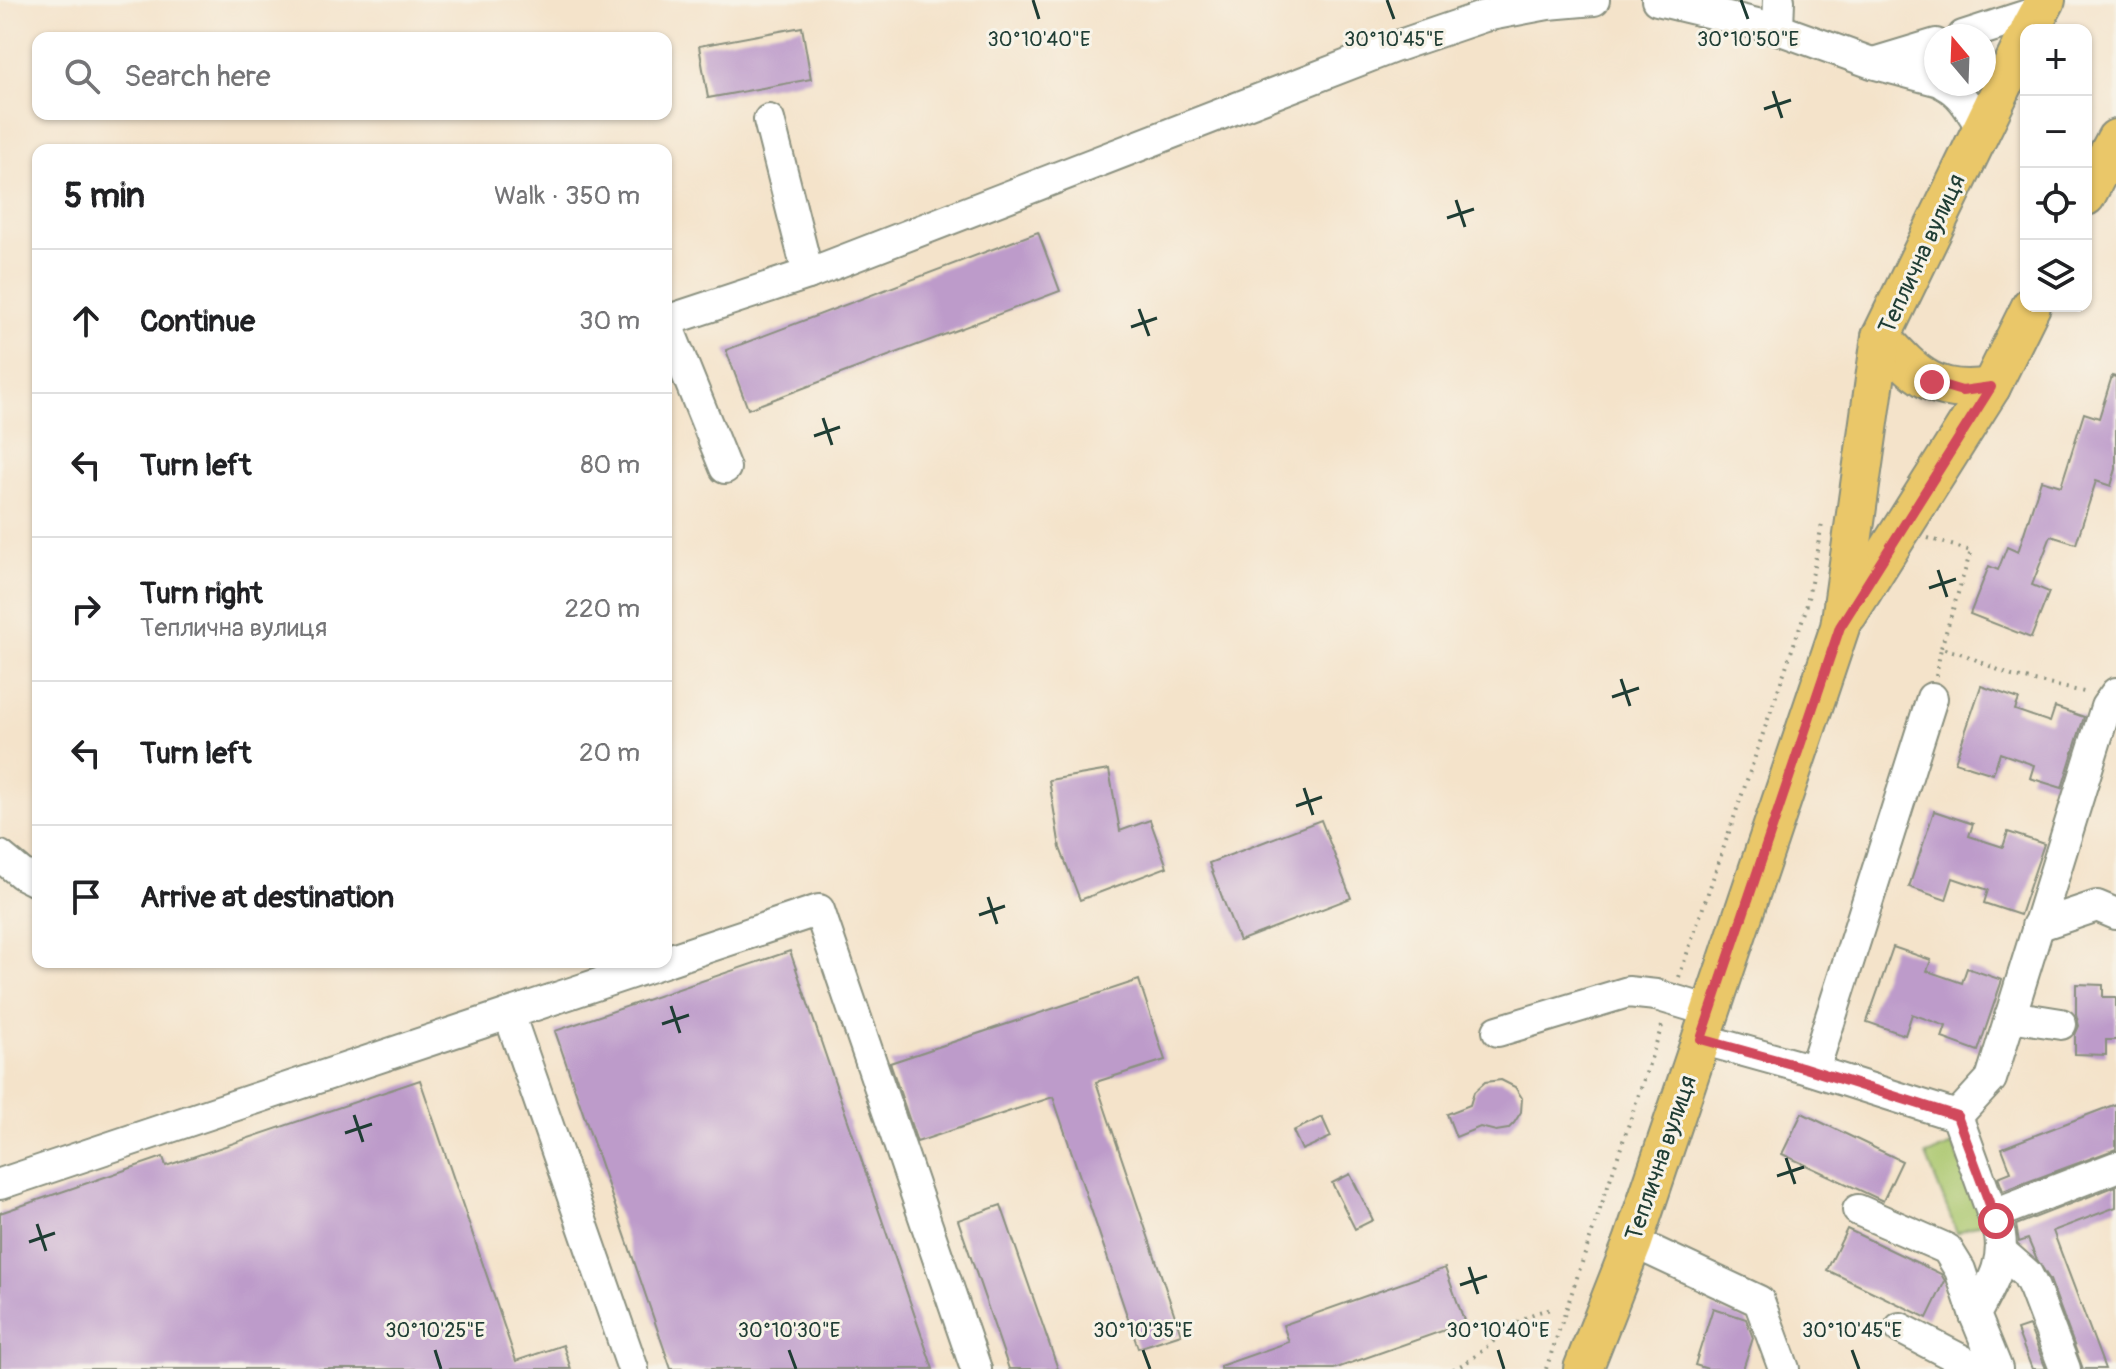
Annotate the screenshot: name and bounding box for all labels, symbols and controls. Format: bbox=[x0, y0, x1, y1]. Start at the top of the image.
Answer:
north arrow bbox=[1924, 24, 1996, 96]
map controls bbox=[2020, 24, 2092, 312]
button: + bbox=[2020, 24, 2092, 96]
text: 30°10'40"E bbox=[988, 27, 1090, 52]
text: 30°10'45"E bbox=[1344, 27, 1444, 52]
text: 30°10'50"E bbox=[1697, 27, 1799, 52]
search box bbox=[32, 32, 672, 120]
icon: search bbox=[60, 54, 104, 98]
text: Search here bbox=[124, 58, 271, 95]
button: − bbox=[2020, 96, 2092, 168]
button: locate bbox=[2020, 168, 2092, 240]
street label: Теплична вулиця bbox=[1872, 170, 1972, 338]
text: 5 min bbox=[64, 175, 145, 218]
text: Walk · 350 m bbox=[494, 180, 640, 212]
button: layers bbox=[2020, 240, 2092, 312]
icon: ahead bbox=[64, 299, 108, 343]
text: Continue bbox=[140, 303, 255, 340]
text: 30 m bbox=[579, 305, 640, 337]
route end bbox=[1914, 364, 1950, 400]
icon: left bbox=[64, 443, 108, 487]
text: Turn left bbox=[140, 447, 251, 484]
text: 80 m bbox=[580, 449, 640, 481]
text: Turn right bbox=[140, 575, 263, 612]
icon: right bbox=[64, 587, 108, 631]
text: 220 m bbox=[564, 593, 640, 625]
text: Теплична вулиця bbox=[140, 612, 327, 644]
icon: left bbox=[64, 731, 108, 775]
text: Turn left bbox=[140, 735, 251, 772]
text: 20 m bbox=[579, 737, 640, 769]
icon: arrive bbox=[64, 875, 108, 919]
text: Arrive at destination bbox=[140, 879, 394, 916]
street label: Теплична вулиця bbox=[1619, 1072, 1703, 1244]
route start bbox=[1978, 1203, 2014, 1239]
text: 30°10'25"E bbox=[385, 1318, 485, 1343]
text: 30°10'30"E bbox=[738, 1318, 840, 1343]
text: 30°10'35"E bbox=[1093, 1318, 1193, 1343]
text: 30°10'40"E bbox=[1447, 1318, 1549, 1343]
text: 30°10'45"E bbox=[1802, 1318, 1902, 1343]

